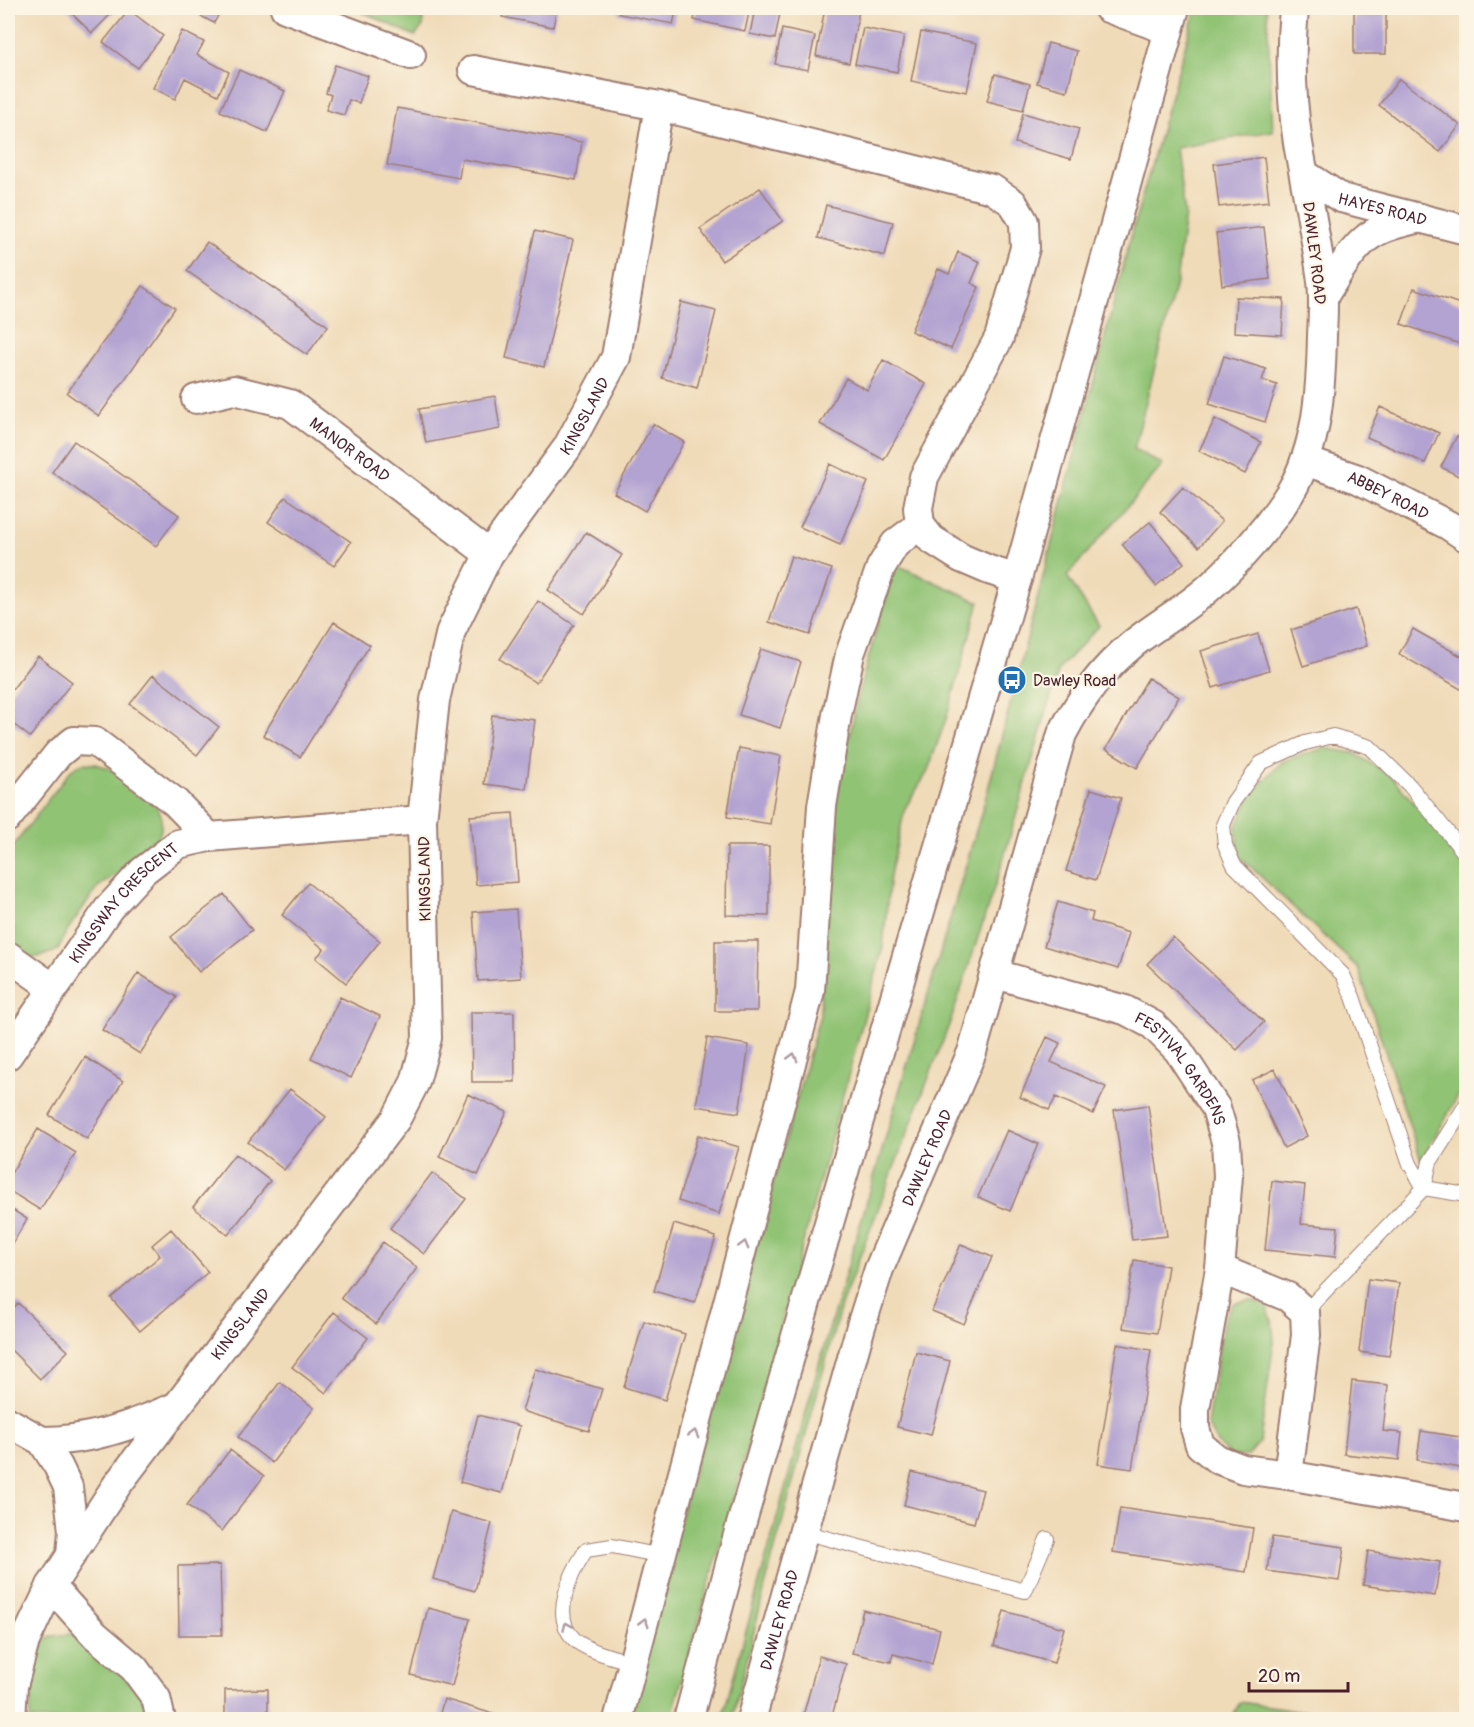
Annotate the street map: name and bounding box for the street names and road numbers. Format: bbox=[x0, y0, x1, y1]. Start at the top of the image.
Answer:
street label: HAYES ROAD bbox=[1336, 189, 1429, 231]
street label: DAWLEY ROAD bbox=[1298, 201, 1330, 305]
street label: KINGSLAND bbox=[556, 374, 614, 460]
street label: MANOR ROAD bbox=[305, 413, 394, 487]
street label: ABBEY ROAD bbox=[1345, 467, 1432, 525]
street label: KINGSLAND bbox=[414, 836, 436, 922]
street label: KINGSWAY CRESCENT bbox=[65, 839, 183, 967]
street label: FESTIVAL GARDENS bbox=[1131, 1008, 1229, 1128]
street label: DAWLEY ROAD bbox=[898, 1107, 957, 1209]
street label: KINGSLAND bbox=[207, 1284, 275, 1364]
street label: DAWLEY ROAD bbox=[756, 1568, 803, 1672]

